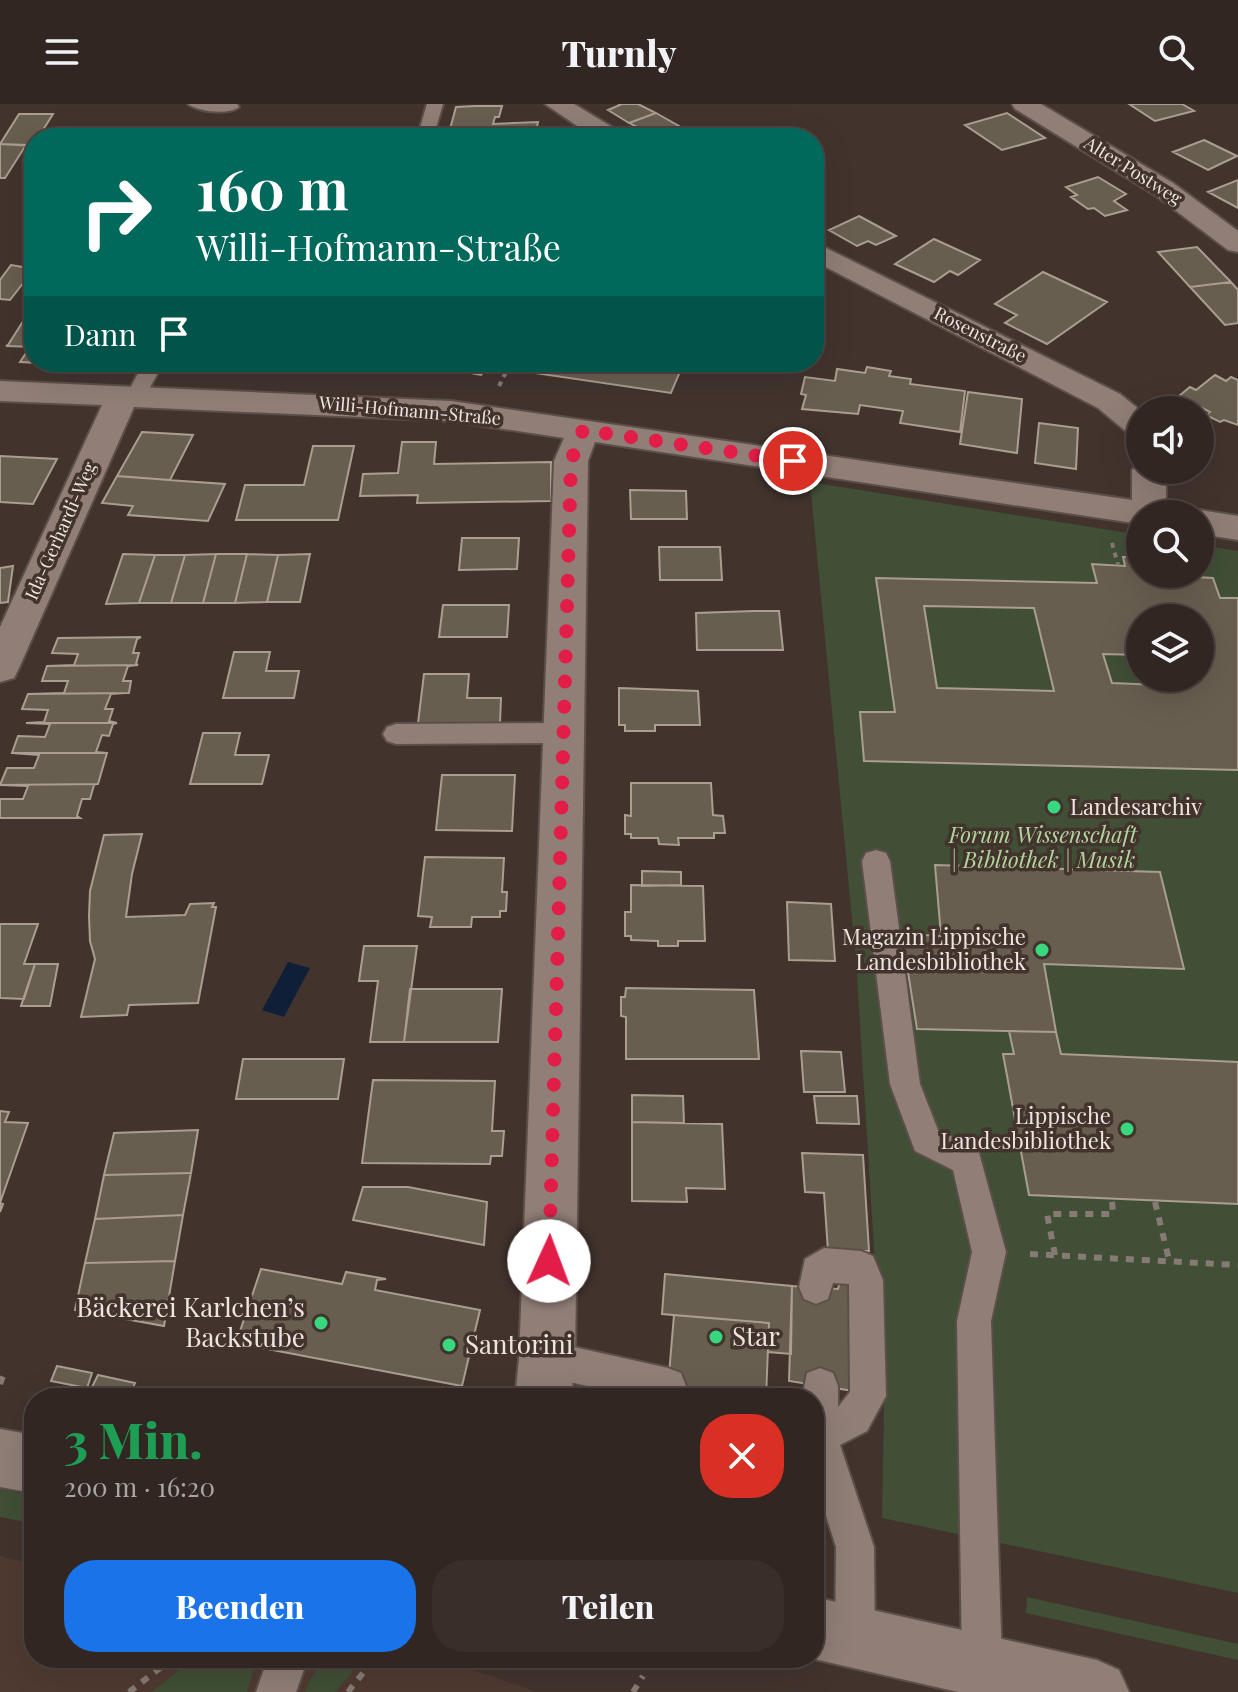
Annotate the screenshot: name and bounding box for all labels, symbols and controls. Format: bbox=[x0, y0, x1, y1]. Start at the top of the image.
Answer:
text: Turnly bbox=[561, 28, 677, 76]
icon: menu bbox=[40, 30, 84, 74]
icon: search bbox=[1154, 30, 1198, 74]
street label: Alter Postweg bbox=[1079, 130, 1187, 210]
text: 160 m bbox=[196, 150, 349, 225]
icon: right bbox=[64, 160, 168, 264]
text: Willi-Hofmann-Straße bbox=[196, 222, 561, 270]
street label: Rosenstraße bbox=[930, 301, 1031, 368]
icon: arrive bbox=[152, 312, 196, 356]
text: Dann bbox=[64, 314, 136, 354]
street label: Willi-Hofmann-Straße bbox=[317, 390, 502, 430]
map controls bbox=[1126, 396, 1214, 692]
button: sound bbox=[1126, 396, 1214, 484]
pin bbox=[759, 427, 827, 495]
icon: arrive bbox=[771, 439, 815, 483]
street label: Ida-Gerhardi-Weg bbox=[19, 457, 101, 603]
button: search bbox=[1126, 500, 1214, 588]
button: layers bbox=[1126, 604, 1214, 692]
place label: Landesarchiv bbox=[1070, 791, 1202, 821]
marker: Landesarchiv bbox=[1045, 798, 1063, 816]
park label: Forum Wissenschaft | Bibliothek | Musik bbox=[948, 819, 1139, 874]
place label: Magazin Lippische Landesbibliothek bbox=[842, 921, 1026, 976]
marker: Magazin Lippische Landesbibliothek bbox=[1033, 941, 1051, 959]
place label: Lippische Landesbibliothek bbox=[940, 1100, 1111, 1155]
marker: Lippische Landesbibliothek bbox=[1118, 1120, 1136, 1138]
position arrow bbox=[507, 1219, 591, 1303]
place label: Bäckerei Karlchen’s Backstube bbox=[76, 1289, 305, 1354]
marker: Bäckerei Karlchen’s Backstube bbox=[312, 1314, 330, 1332]
place label: Star bbox=[732, 1318, 780, 1353]
place label: Santorini bbox=[465, 1326, 574, 1361]
marker: Star bbox=[707, 1328, 725, 1346]
marker: Santorini bbox=[440, 1336, 458, 1354]
text: 3 Min. bbox=[64, 1407, 202, 1471]
button: close bbox=[700, 1414, 784, 1498]
text: 200 m · 16:20 bbox=[64, 1469, 215, 1504]
button: Beenden bbox=[64, 1560, 416, 1652]
button: Teilen bbox=[432, 1560, 784, 1652]

